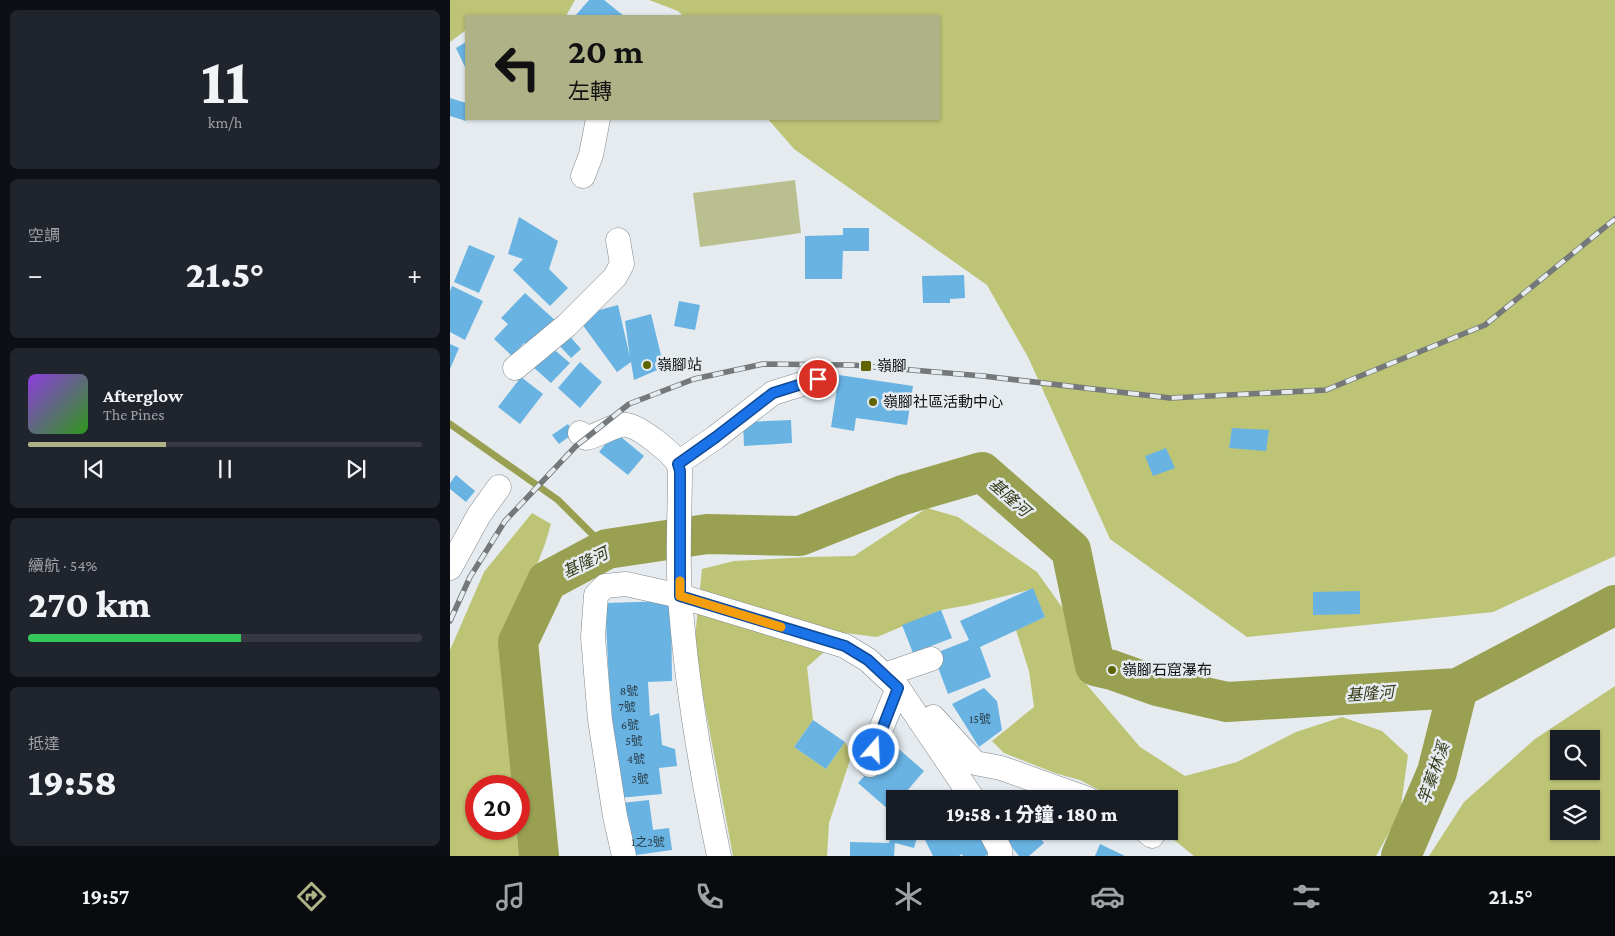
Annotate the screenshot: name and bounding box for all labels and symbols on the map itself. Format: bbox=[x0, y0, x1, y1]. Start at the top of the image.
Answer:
place label: 嶺腳站 bbox=[657, 357, 702, 373]
pin bbox=[797, 358, 839, 400]
place label: 嶺腳 bbox=[877, 358, 907, 374]
marker: 嶺腳站 bbox=[641, 359, 653, 371]
marker: 嶺腳 bbox=[859, 359, 873, 373]
place label: 嶺腳社區活動中心 bbox=[883, 394, 1003, 410]
marker: 嶺腳社區活動中心 bbox=[867, 396, 879, 408]
water label: 基隆河 bbox=[986, 475, 1036, 522]
water label: 基隆河 bbox=[560, 543, 613, 581]
place label: 嶺腳石窟瀑布 bbox=[1122, 662, 1212, 678]
marker: 嶺腳石窟瀑布 bbox=[1106, 664, 1118, 676]
water label: 基隆河 bbox=[1345, 683, 1398, 704]
house number: 8號 bbox=[620, 684, 638, 698]
house number: 7號 bbox=[618, 700, 636, 714]
house number: 15號 bbox=[969, 712, 991, 726]
house number: 6號 bbox=[621, 718, 639, 732]
position arrow bbox=[847, 723, 899, 775]
house number: 5號 bbox=[625, 734, 643, 748]
water label: 竿蓁林溪 bbox=[1415, 738, 1453, 806]
house number: 4號 bbox=[627, 752, 645, 766]
house number: 3號 bbox=[631, 772, 649, 786]
speed limit sign: 20 bbox=[465, 775, 530, 840]
house number: 1之2號 bbox=[631, 835, 665, 849]

